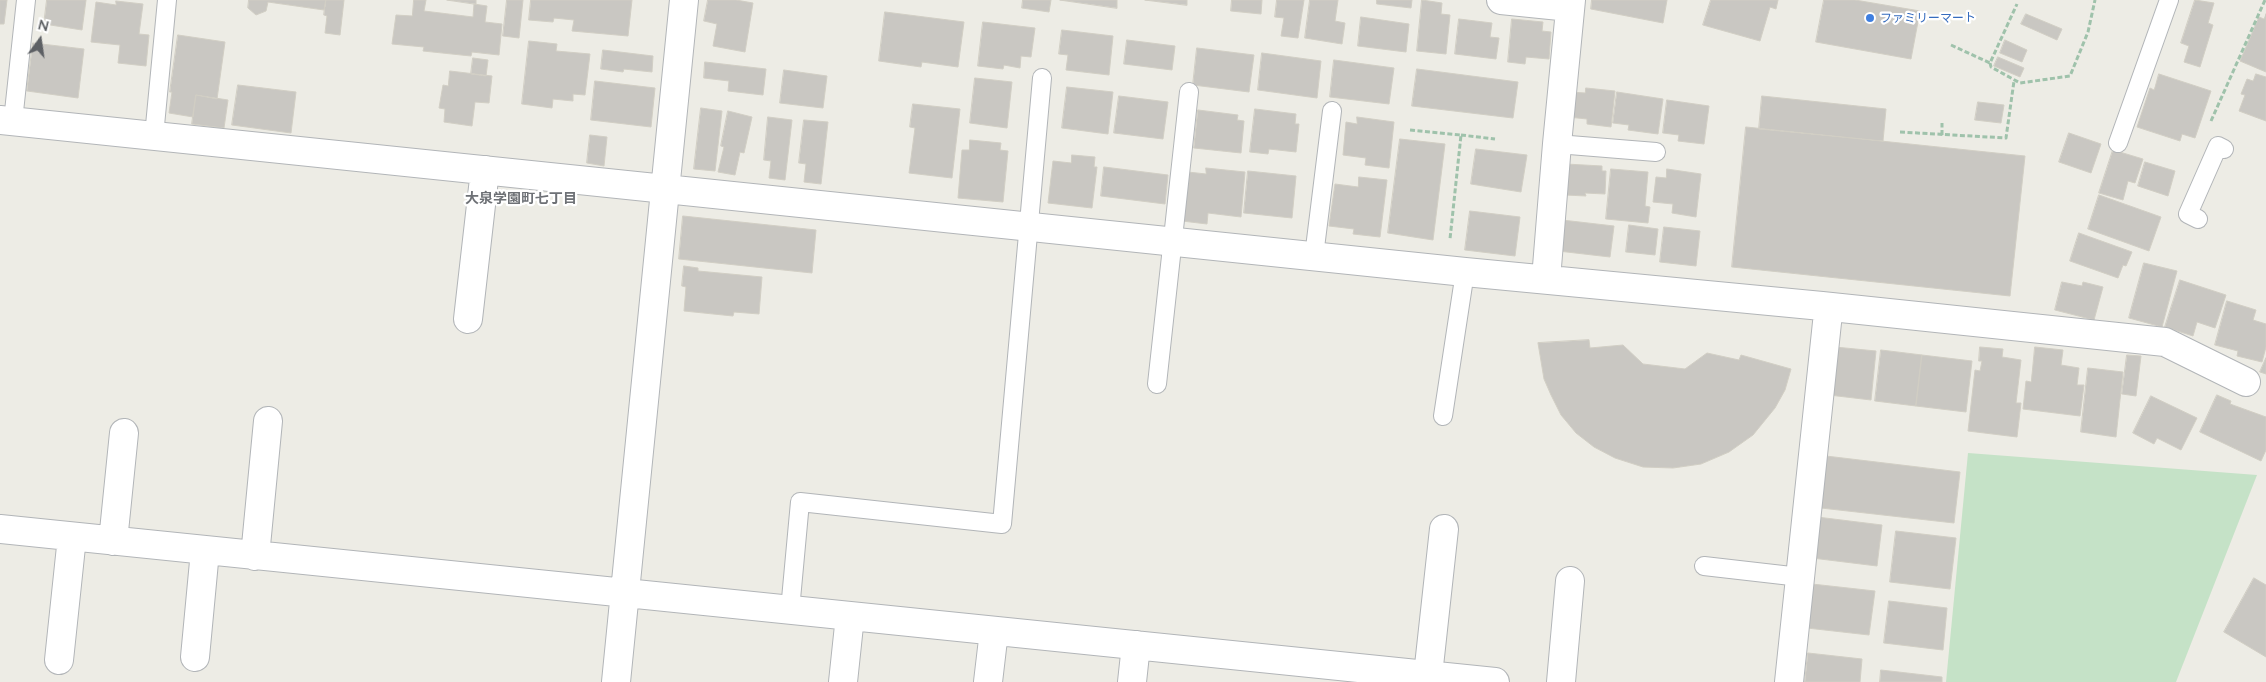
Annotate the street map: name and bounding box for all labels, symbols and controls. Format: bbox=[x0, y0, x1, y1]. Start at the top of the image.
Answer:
place label: ファミリーマート bbox=[1880, 11, 1976, 25]
marker: ファミリーマート bbox=[1864, 12, 1876, 24]
north arrow bbox=[15, 15, 65, 65]
text: N bbox=[36, 15, 51, 35]
district label: 大泉学園町七丁目 bbox=[465, 190, 577, 206]

